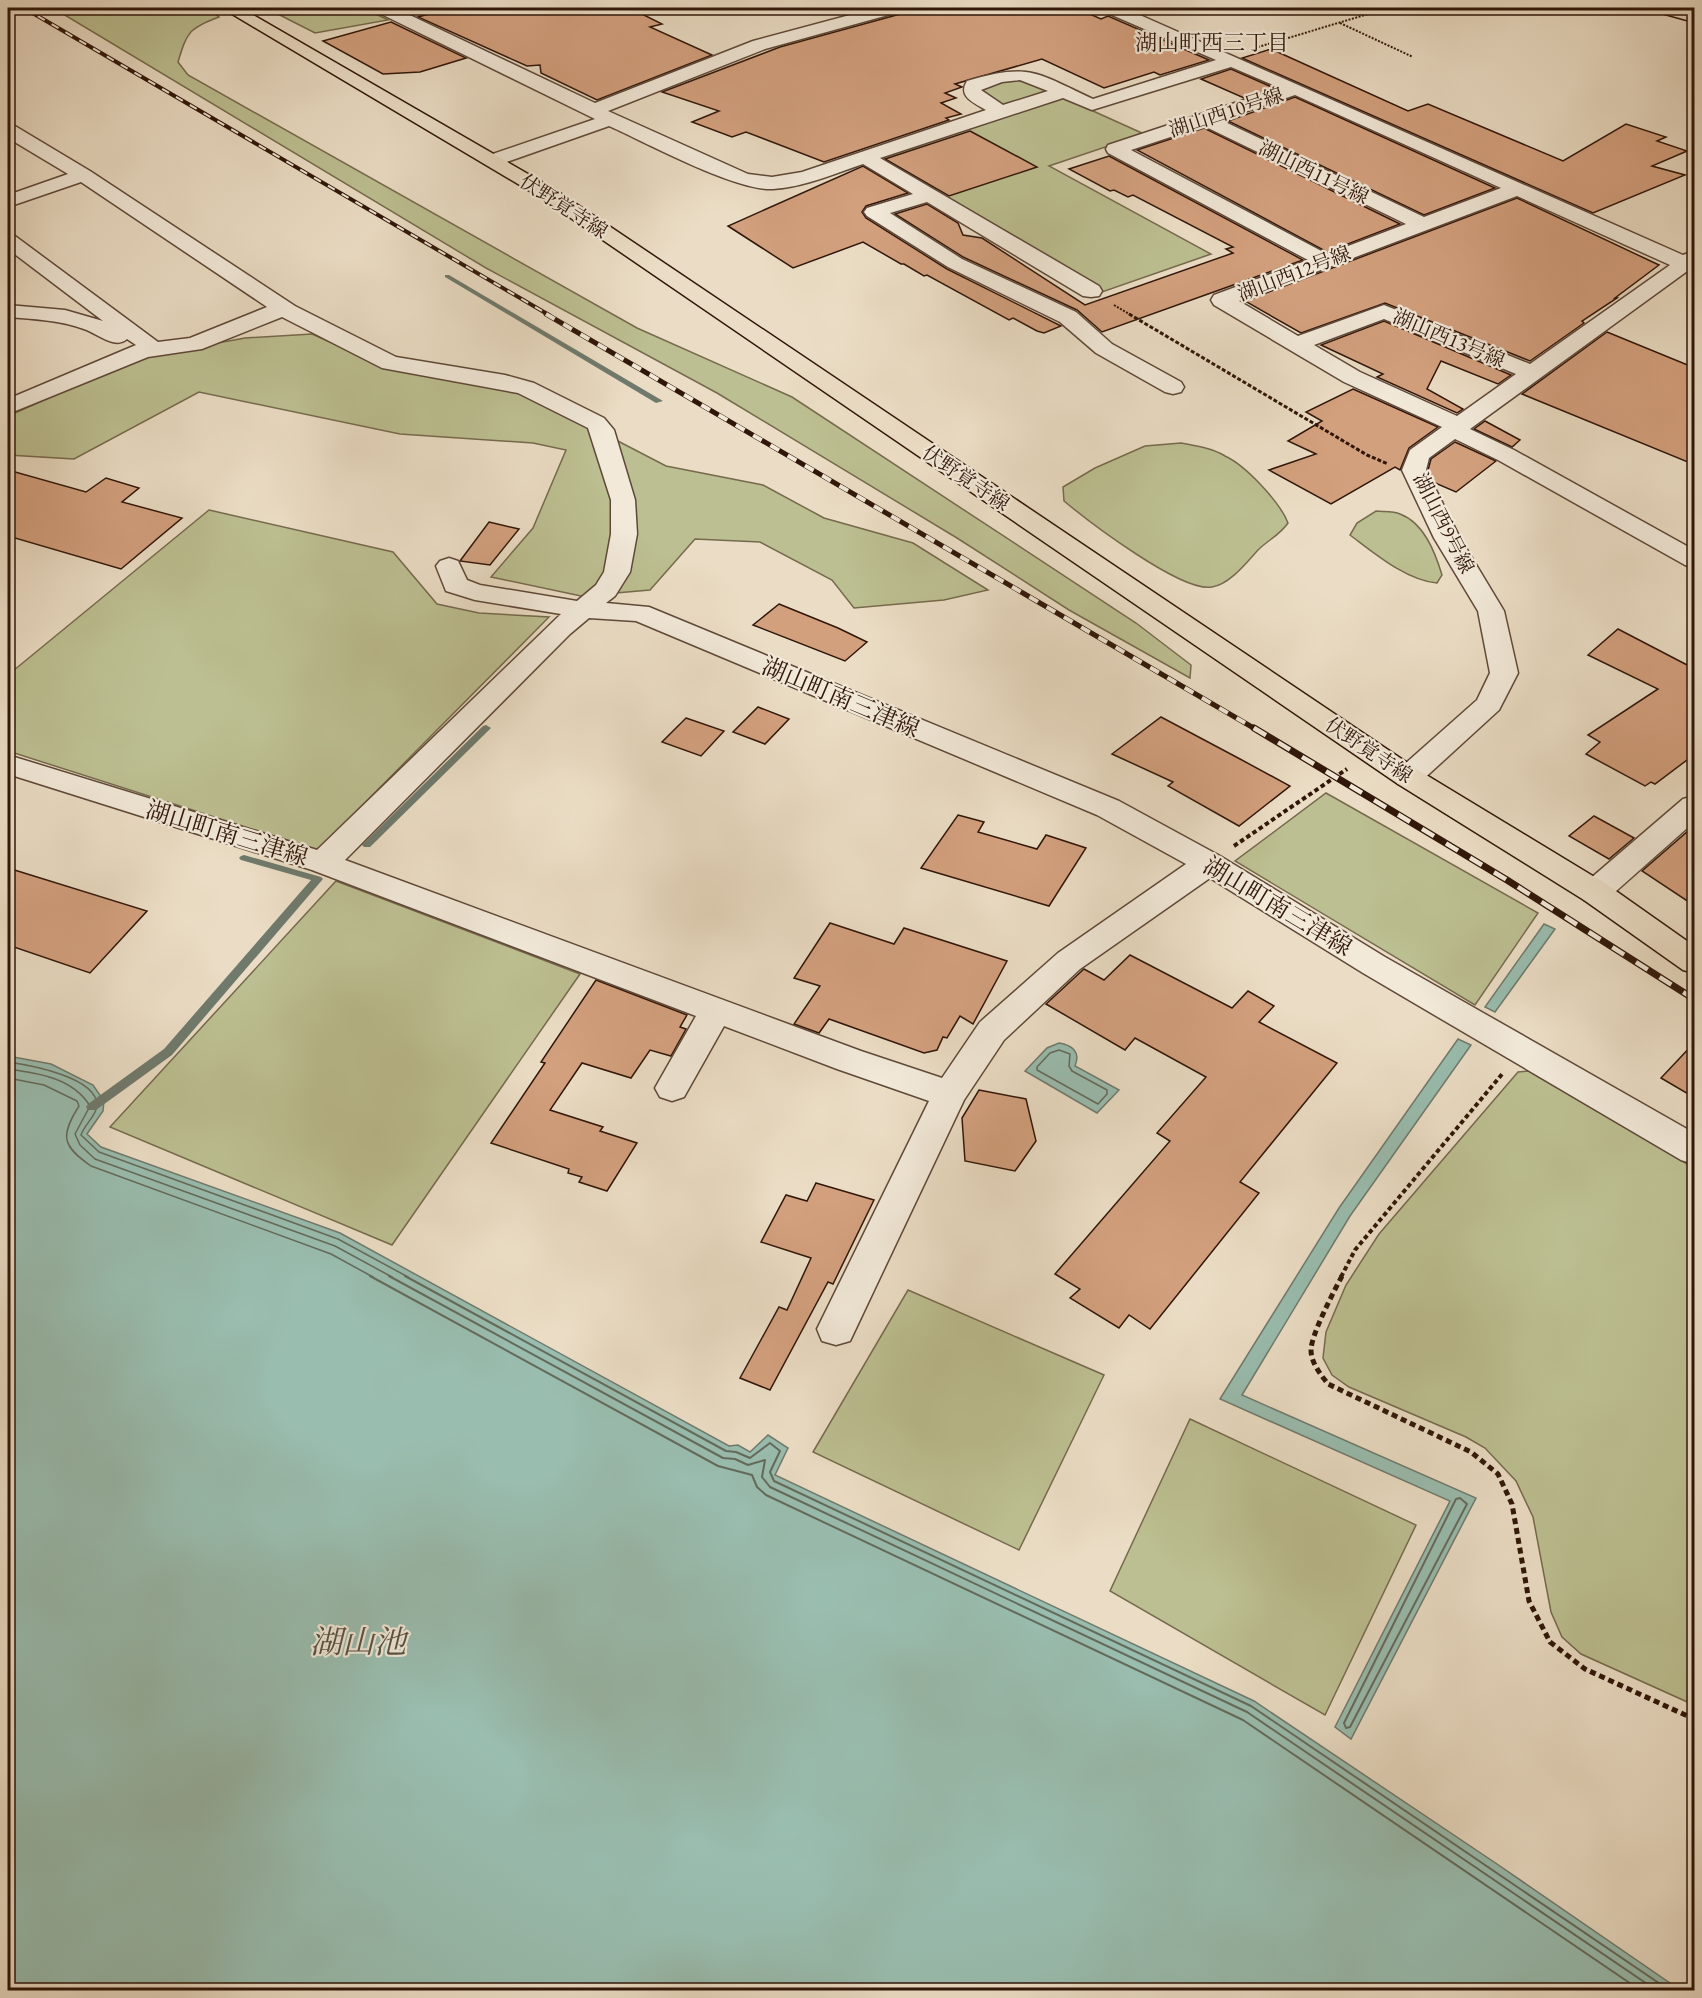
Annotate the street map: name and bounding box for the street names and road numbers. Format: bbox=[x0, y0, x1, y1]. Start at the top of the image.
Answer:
street label: 湖山西10号線 bbox=[1165, 81, 1287, 143]
street label: 湖山西11号線 bbox=[1255, 134, 1373, 210]
street label: 伏野覚寺線 bbox=[515, 168, 613, 244]
street label: 湖山西12号線 bbox=[1234, 240, 1354, 306]
street label: 湖山西13号線 bbox=[1389, 303, 1509, 373]
street label: 伏野覚寺線 bbox=[917, 439, 1015, 517]
street label: 湖山西9号線 bbox=[1408, 468, 1480, 578]
street label: 湖山町南三津線 bbox=[758, 650, 924, 744]
street label: 伏野覚寺線 bbox=[1320, 711, 1418, 789]
street label: 湖山町南三津線 bbox=[142, 794, 312, 872]
street label: 湖山町南三津線 bbox=[1198, 849, 1358, 963]

